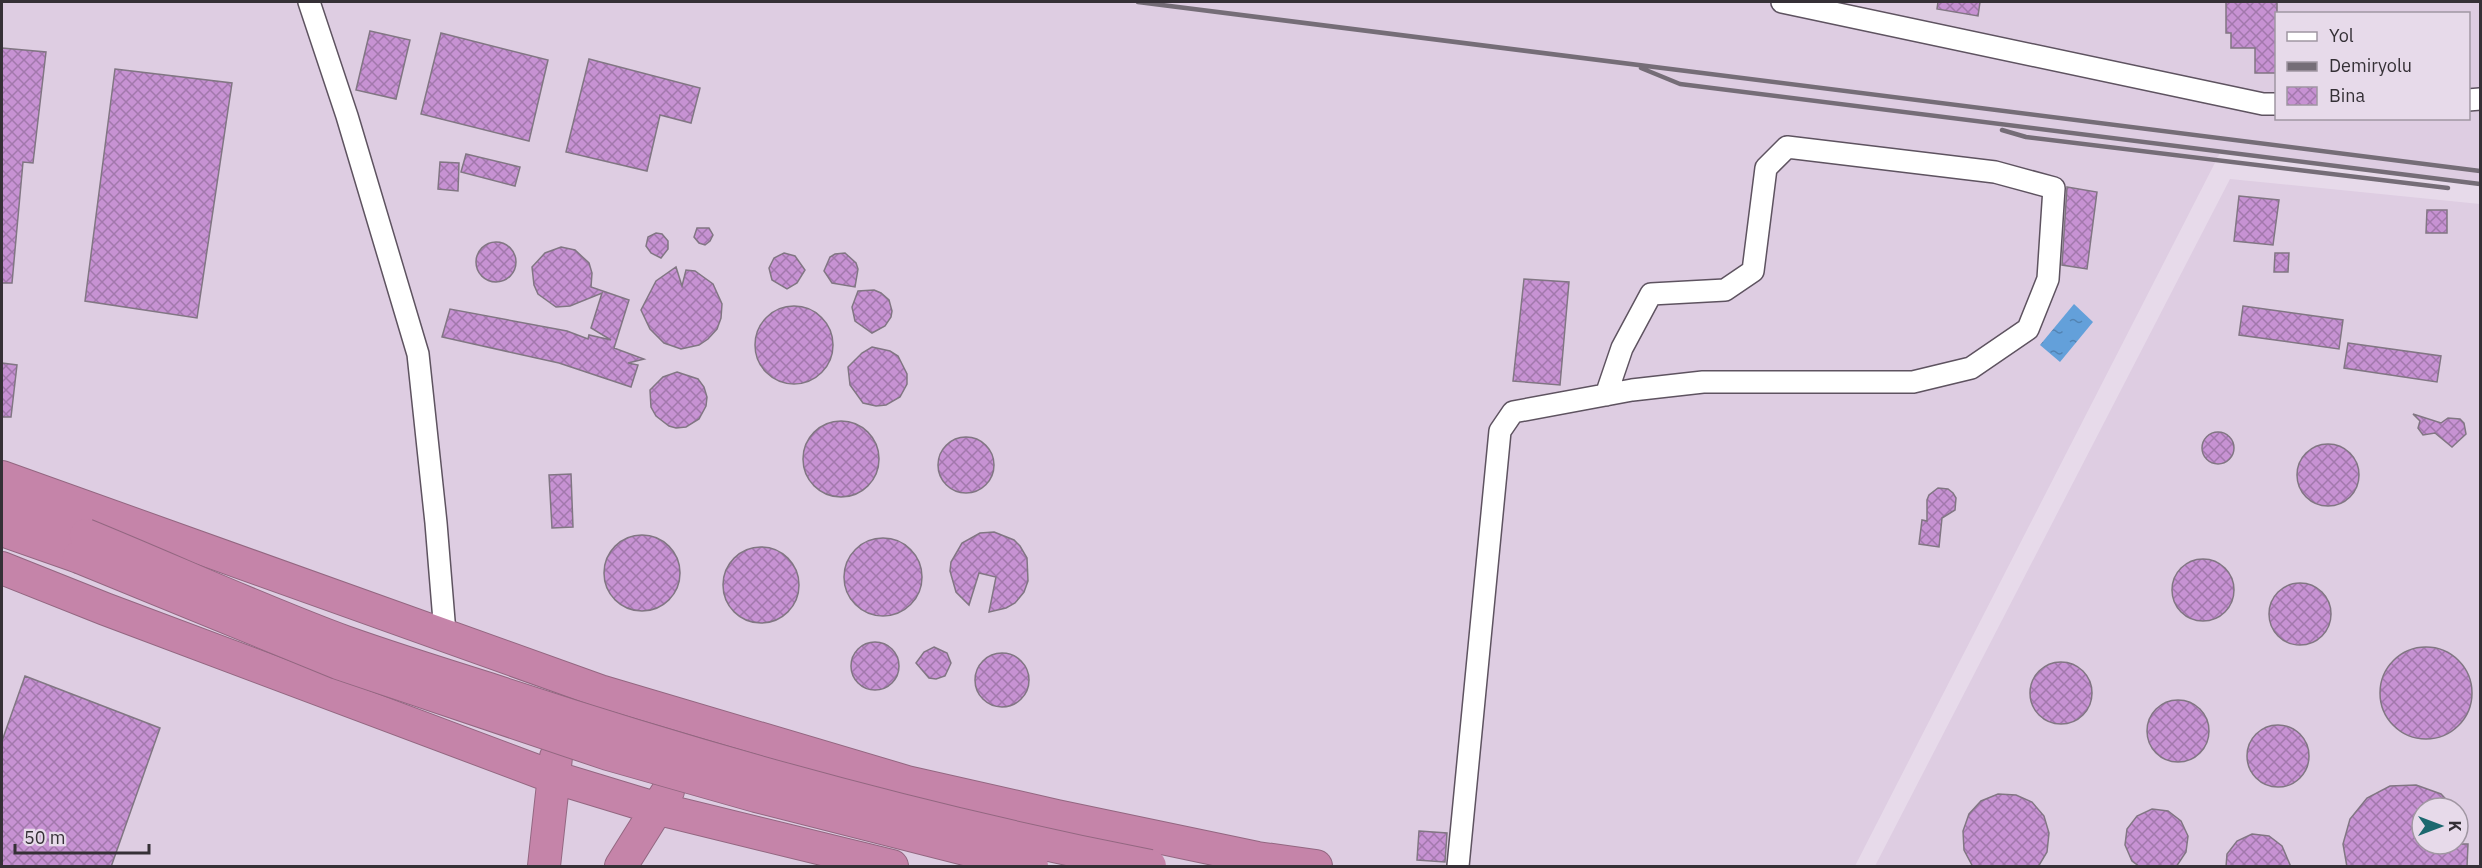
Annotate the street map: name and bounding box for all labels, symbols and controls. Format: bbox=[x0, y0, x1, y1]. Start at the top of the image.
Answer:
legend bbox=[2275, 12, 2470, 120]
text: Yol bbox=[2329, 24, 2354, 47]
text: Demiryolu bbox=[2329, 54, 2412, 77]
text: Bina bbox=[2329, 84, 2365, 107]
north arrow bbox=[2410, 796, 2470, 856]
scale bar bbox=[15, 817, 148, 855]
text: K bbox=[2445, 820, 2465, 832]
text: 50 m bbox=[24, 826, 66, 849]

